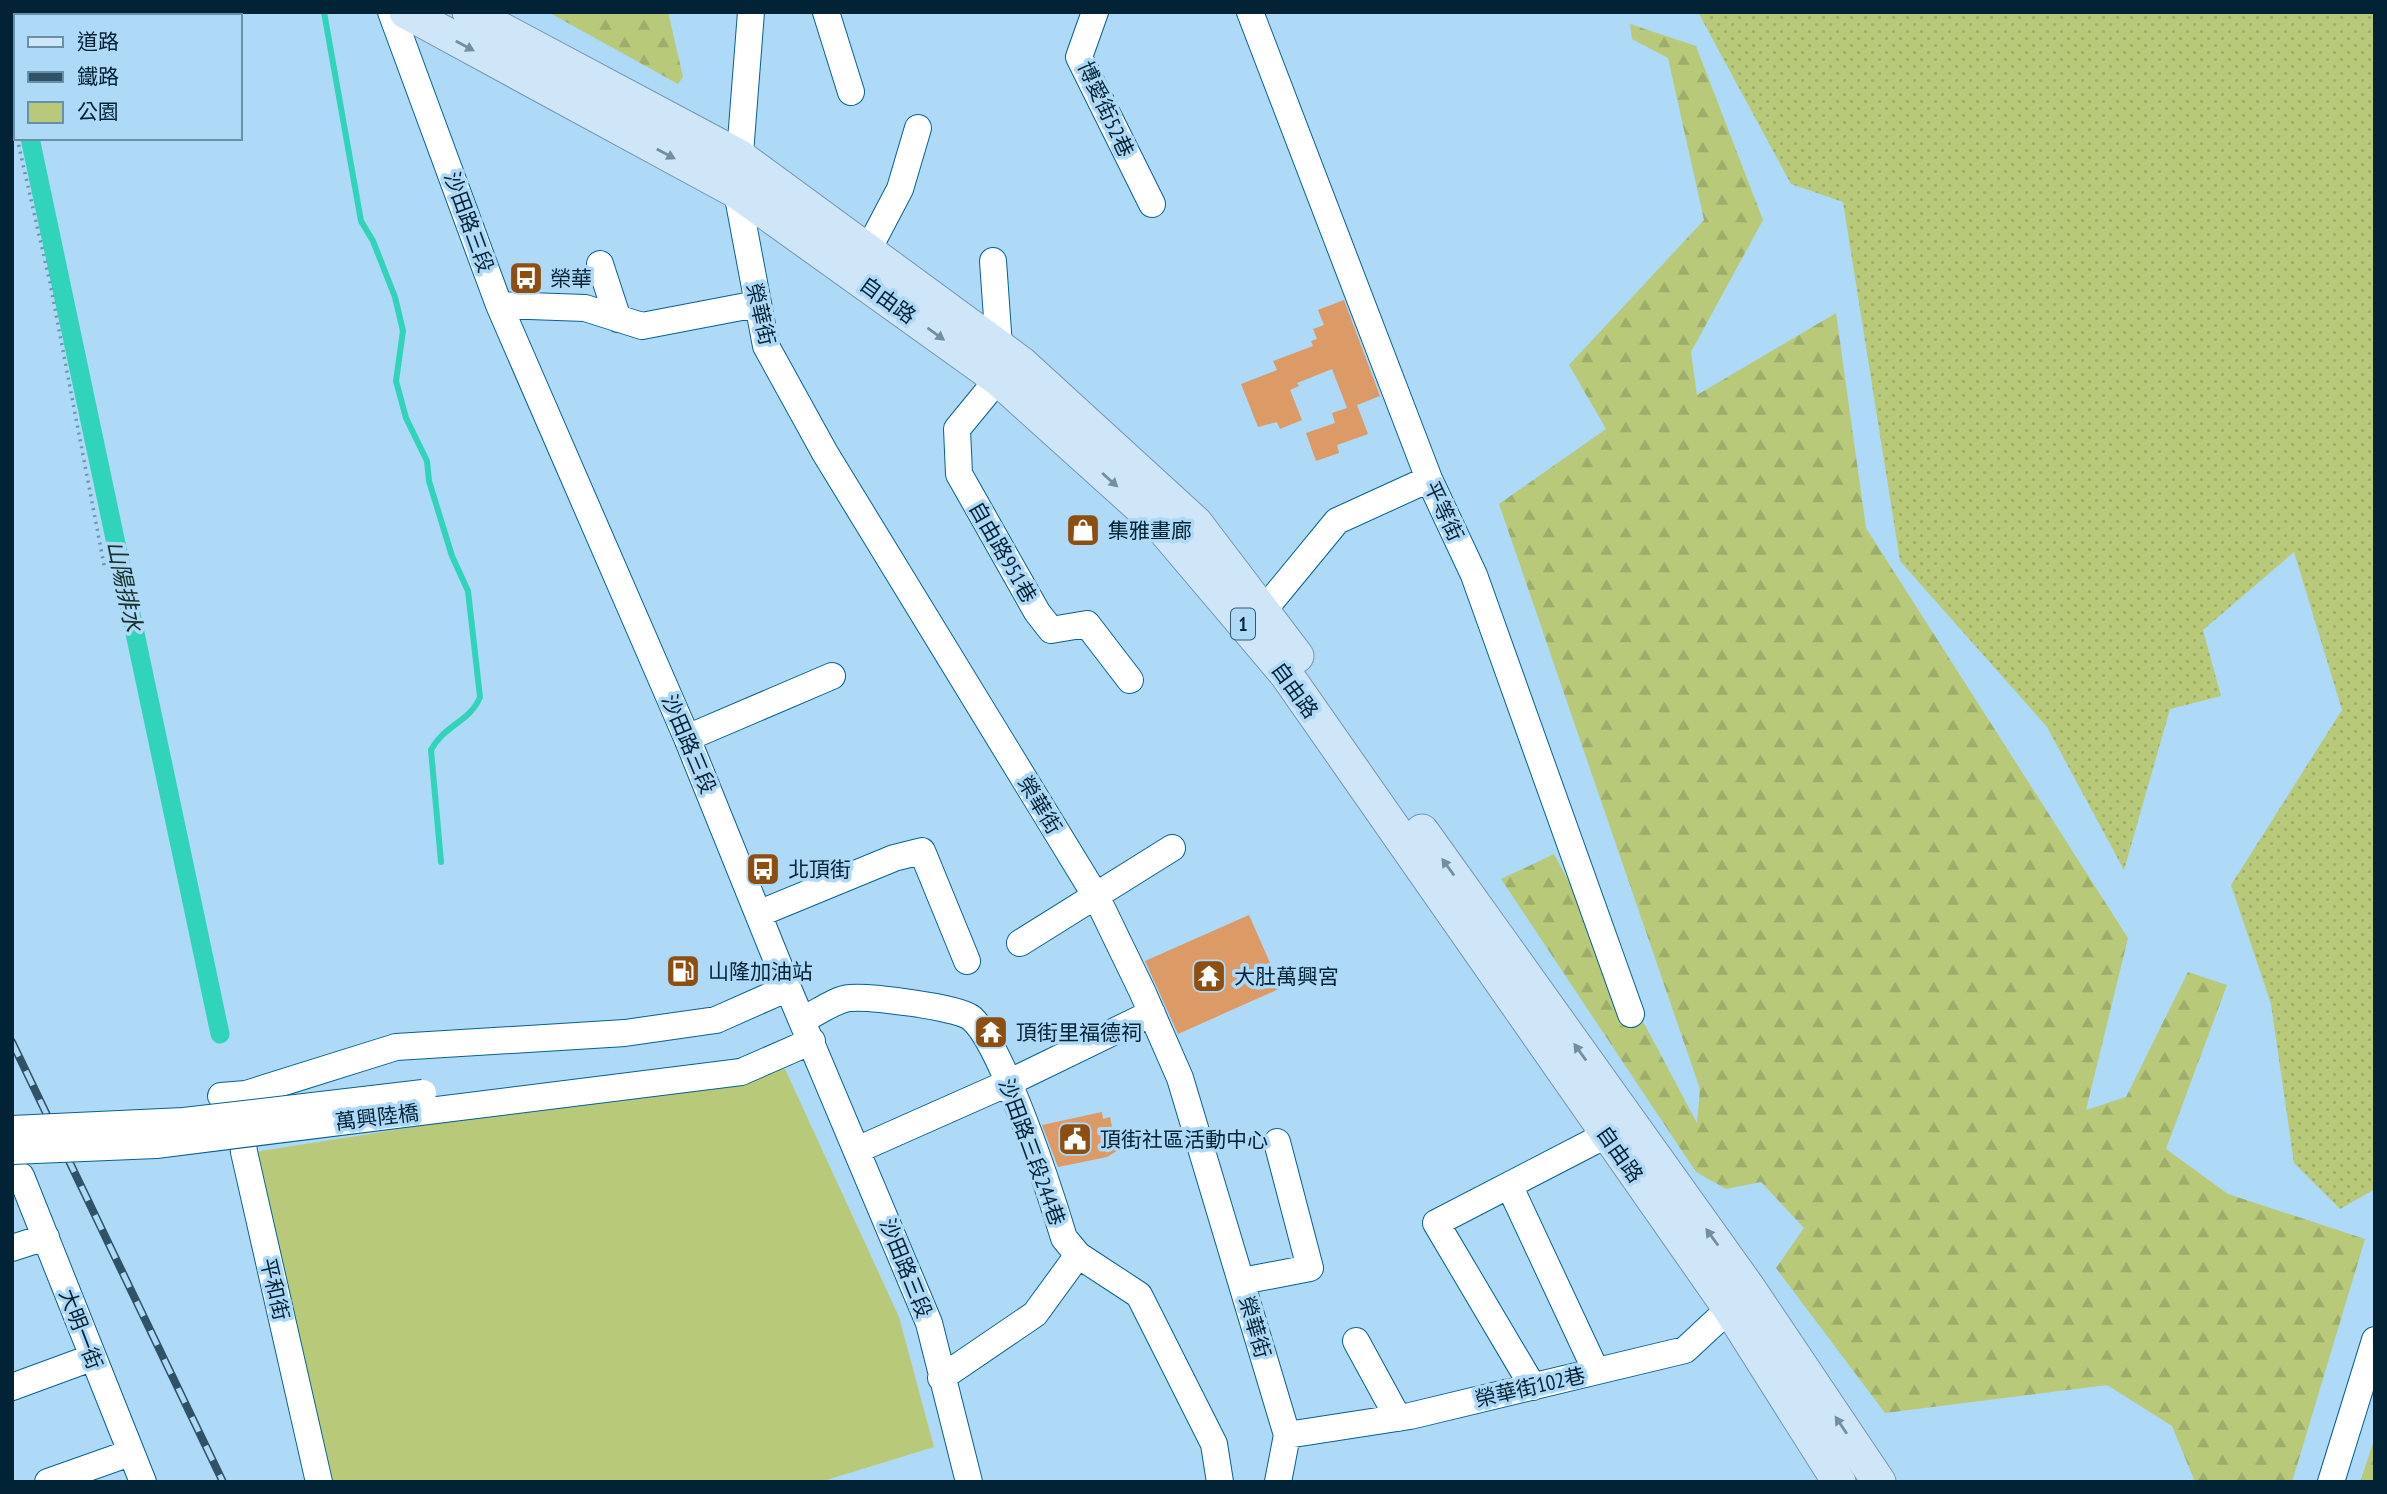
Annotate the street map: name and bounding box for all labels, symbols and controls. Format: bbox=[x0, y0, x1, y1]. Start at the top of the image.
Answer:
legend bbox=[14, 14, 242, 140]
text: 道路 bbox=[77, 28, 119, 55]
one-way arrow bbox=[456, 40, 475, 52]
street label: 博愛街52巷 bbox=[1072, 57, 1140, 161]
text: 鐵路 bbox=[77, 63, 119, 90]
text: 公園 bbox=[77, 98, 119, 125]
one-way arrow bbox=[656, 148, 676, 159]
street label: 沙田路三段 bbox=[438, 168, 500, 276]
bus stop icon: 榮華 bbox=[507, 259, 545, 297]
place label: 榮華 bbox=[550, 265, 592, 292]
street label: 自由路 bbox=[855, 271, 921, 329]
street label: 榮華街 bbox=[741, 280, 781, 348]
one-way arrow bbox=[927, 327, 945, 341]
one-way arrow bbox=[1101, 472, 1119, 488]
street label: 平等街 bbox=[1418, 477, 1470, 545]
street label: 自由路951巷 bbox=[963, 497, 1043, 607]
shop icon: 集雅畫廊 bbox=[1064, 511, 1102, 549]
place label: 集雅畫廊 bbox=[1108, 517, 1192, 544]
water label: 山陽排水 bbox=[101, 538, 149, 635]
road number: 1 bbox=[1231, 608, 1255, 639]
street label: 自由路 bbox=[1266, 657, 1324, 723]
street label: 沙田路三段 bbox=[656, 690, 722, 798]
street label: 榮華街 bbox=[1012, 771, 1068, 839]
bus stop icon: 北頂街 bbox=[744, 850, 782, 888]
place label: 北頂街 bbox=[788, 856, 851, 883]
one-way arrow bbox=[1441, 858, 1455, 876]
fuel station icon: 山隆加油站 bbox=[664, 952, 702, 990]
temple icon: 大肚萬興宮 bbox=[1190, 957, 1228, 995]
place label: 山隆加油站 bbox=[708, 958, 813, 985]
place label: 大肚萬興宮 bbox=[1234, 963, 1339, 990]
temple icon: 頂街里福德祠 bbox=[972, 1013, 1010, 1051]
place label: 頂街里福德祠 bbox=[1016, 1019, 1142, 1046]
one-way arrow bbox=[1573, 1043, 1587, 1061]
street label: 沙田路三段244巷 bbox=[993, 1075, 1071, 1229]
street label: 萬興陸橋 bbox=[334, 1098, 420, 1136]
public building icon: 頂街社區活動中心 bbox=[1056, 1120, 1094, 1158]
street label: 自由路 bbox=[1591, 1120, 1649, 1188]
place label: 頂街社區活動中心 bbox=[1100, 1126, 1268, 1153]
street label: 沙田路三段 bbox=[874, 1214, 938, 1322]
one-way arrow bbox=[1705, 1228, 1719, 1246]
street label: 平和街 bbox=[255, 1255, 295, 1323]
street label: 大明一街 bbox=[53, 1285, 109, 1373]
street label: 榮華街 bbox=[1233, 1293, 1277, 1361]
street label: 榮華街102巷 bbox=[1472, 1361, 1588, 1413]
one-way arrow bbox=[1834, 1416, 1848, 1434]

